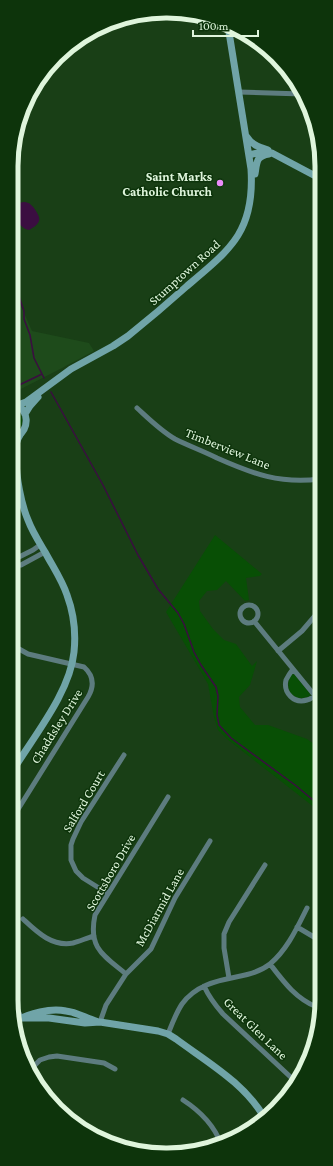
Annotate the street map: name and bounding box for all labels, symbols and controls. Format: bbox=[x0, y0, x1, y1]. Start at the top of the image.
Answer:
scale bar bbox=[193, 12, 258, 38]
text: 100 m bbox=[199, 19, 229, 33]
place label: Saint Marks Catholic Church bbox=[122, 169, 213, 199]
marker: Saint Marks Catholic Church bbox=[215, 178, 225, 188]
street label: Stumptown Road bbox=[146, 236, 223, 308]
street label: Timberview Lane bbox=[183, 425, 273, 472]
street label: Chaddsley Drive bbox=[27, 686, 86, 766]
street label: Salford Court bbox=[59, 767, 108, 835]
street label: Scottsboro Drive bbox=[82, 831, 139, 913]
street label: McDiarmid Lane bbox=[132, 865, 187, 949]
street label: Great Glen Lane bbox=[221, 994, 291, 1063]

